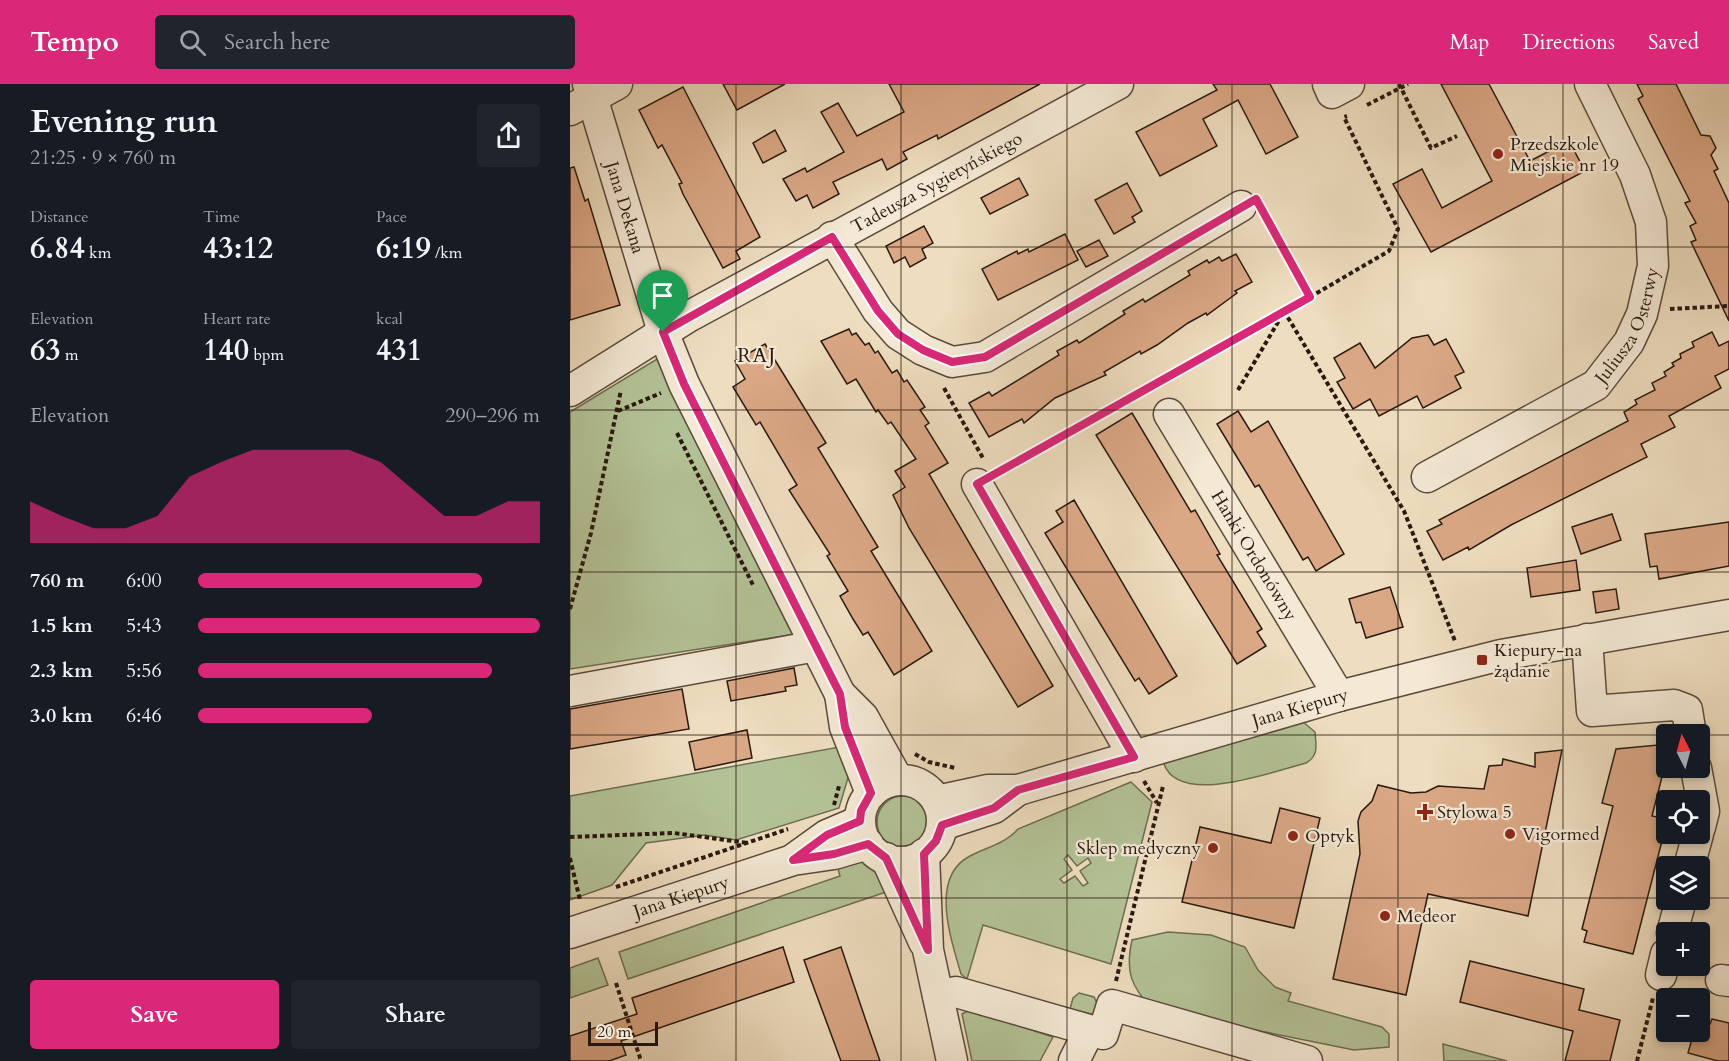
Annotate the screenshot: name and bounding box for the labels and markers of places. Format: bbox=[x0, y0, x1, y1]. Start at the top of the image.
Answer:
place label: Przedszkole Miejskie nr 19 bbox=[1510, 132, 1619, 178]
marker: Przedszkole Miejskie nr 19 bbox=[1491, 147, 1505, 161]
pin bbox=[637, 270, 688, 332]
place label: Kiepury-na żądanie bbox=[1494, 638, 1582, 684]
marker: Kiepury-na żądanie bbox=[1475, 653, 1489, 667]
place label: Stylowa 5 bbox=[1437, 800, 1512, 825]
marker: Stylowa 5 bbox=[1418, 805, 1432, 819]
place label: Vigormed bbox=[1522, 822, 1600, 847]
place label: Optyk bbox=[1305, 824, 1355, 849]
marker: Vigormed bbox=[1503, 827, 1517, 841]
marker: Optyk bbox=[1286, 829, 1300, 843]
place label: Sklep medyczny bbox=[1077, 836, 1201, 861]
marker: Sklep medyczny bbox=[1206, 841, 1220, 855]
place label: Medeor bbox=[1397, 904, 1457, 929]
marker: Medeor bbox=[1378, 909, 1392, 923]

